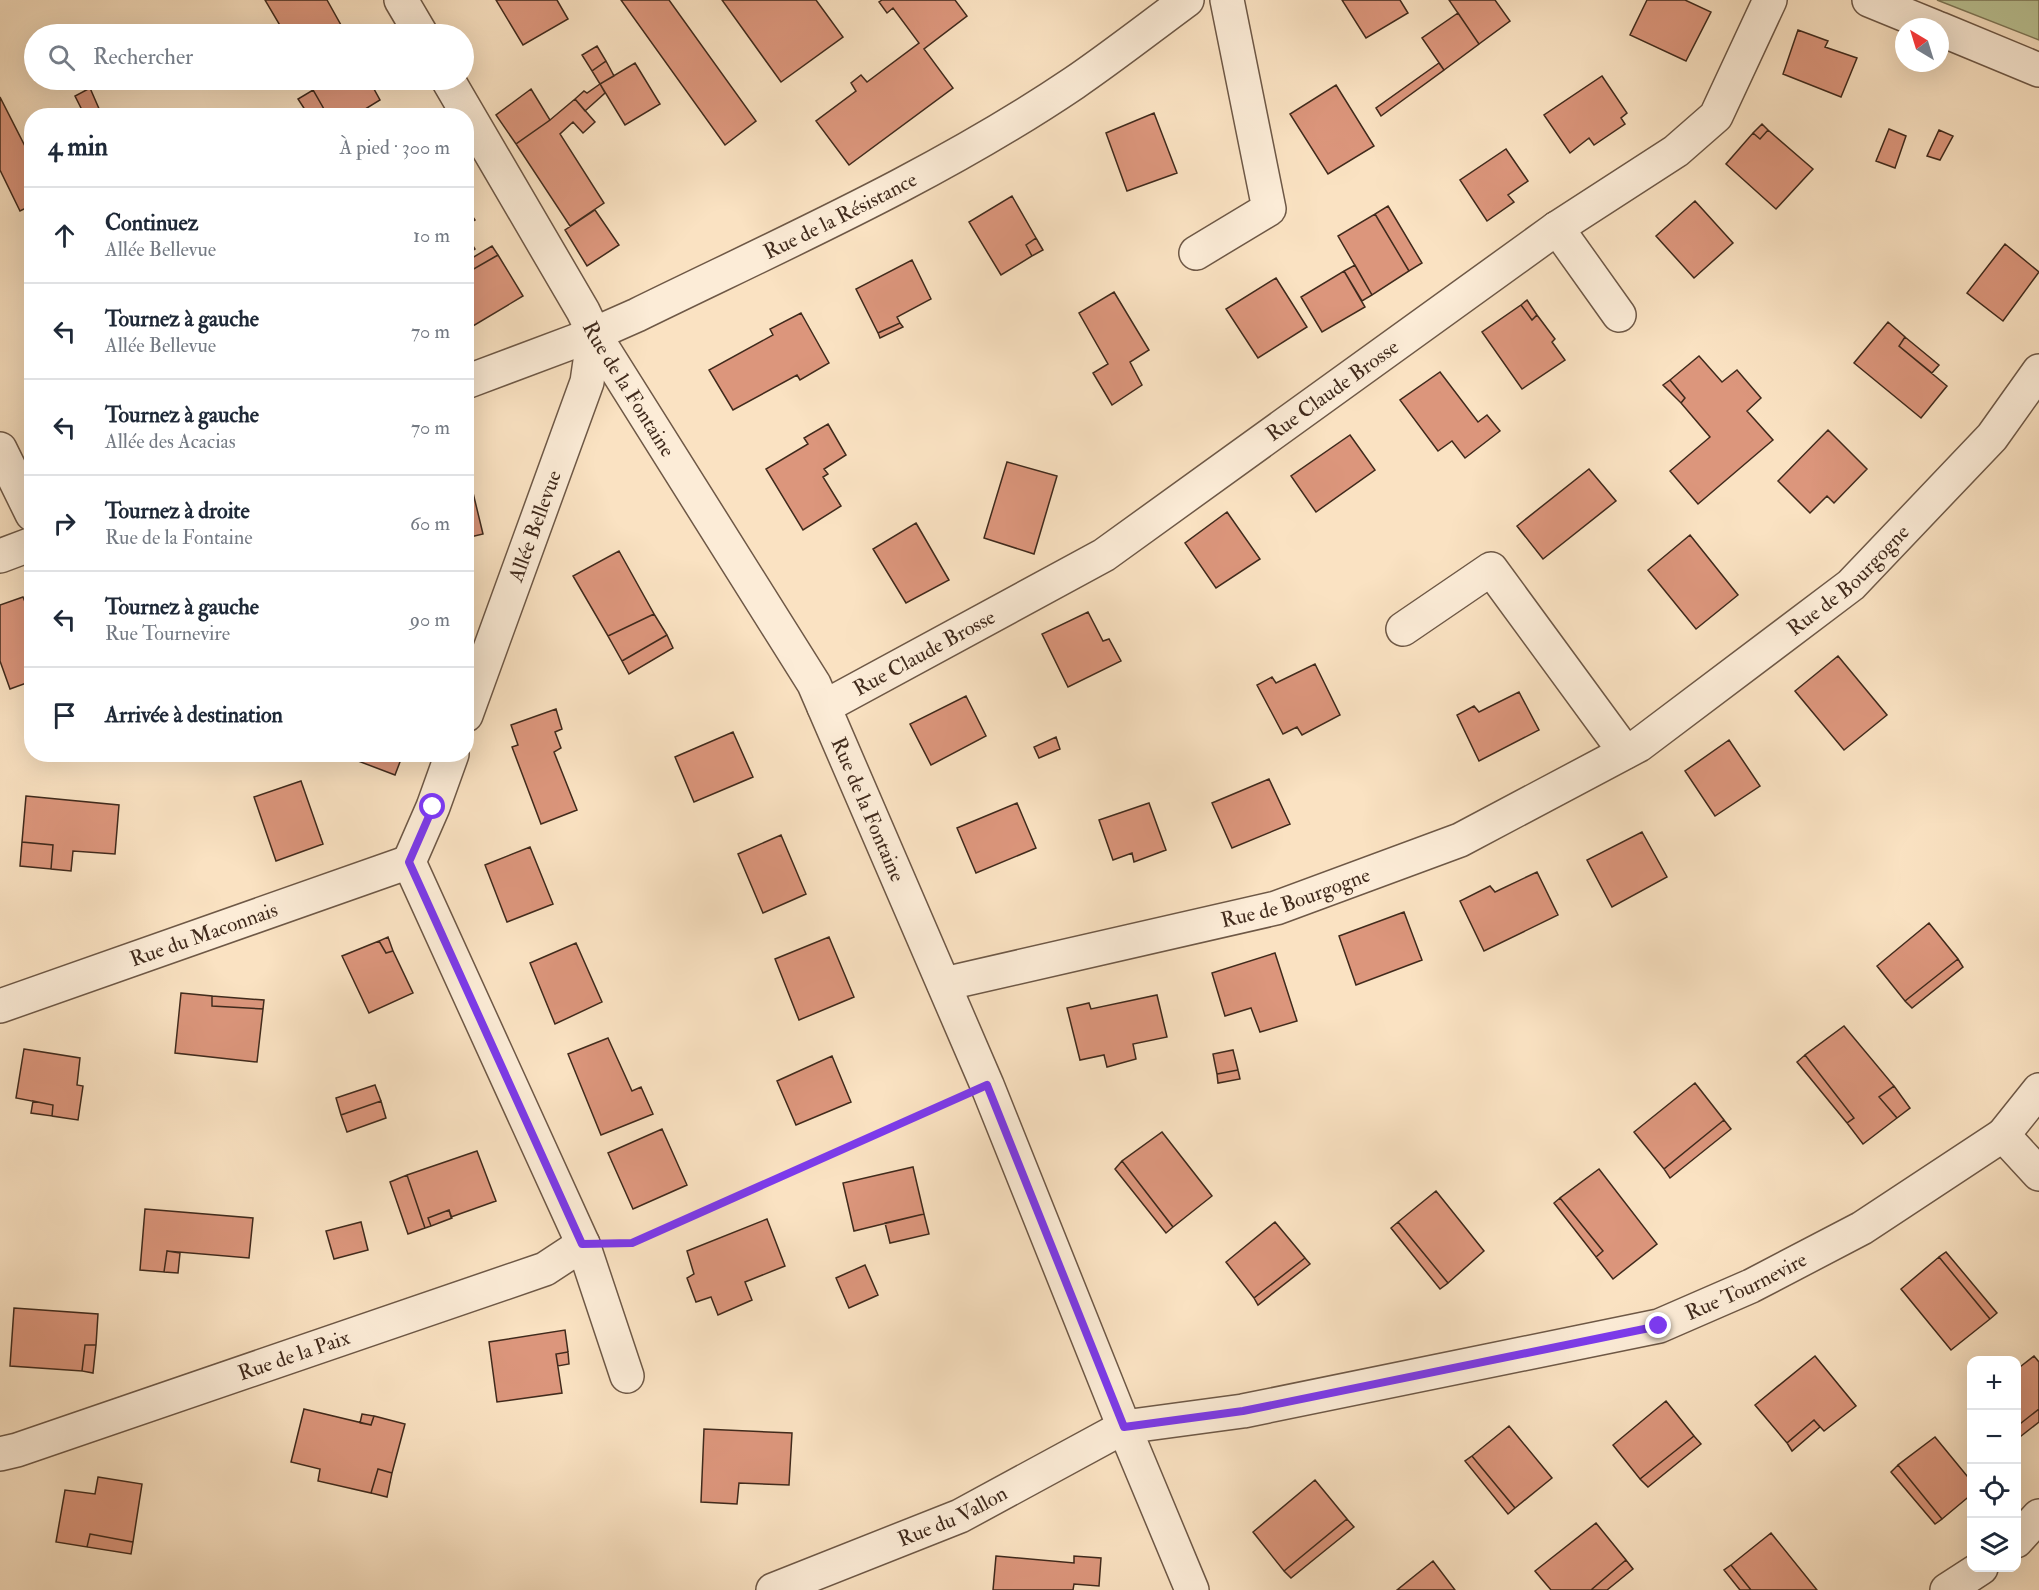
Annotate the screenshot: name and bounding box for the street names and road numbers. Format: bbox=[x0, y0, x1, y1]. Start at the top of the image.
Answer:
street label: Rue de la Résistance bbox=[759, 166, 922, 265]
street label: Rue de la Fontaine bbox=[576, 317, 681, 462]
street label: Rue Claude Brosse bbox=[1260, 333, 1404, 447]
street label: Allée Bellevue bbox=[502, 466, 567, 587]
street label: Rue de Bourgogne bbox=[1782, 519, 1915, 642]
street label: Rue Claude Brosse bbox=[849, 603, 1000, 702]
street label: Rue de la Fontaine bbox=[825, 733, 911, 886]
street label: Rue de Bourgogne bbox=[1218, 861, 1374, 934]
street label: Rue du Maconnais bbox=[126, 896, 281, 973]
street label: Rue Tournevire bbox=[1681, 1246, 1812, 1326]
street label: Rue de la Paix bbox=[234, 1323, 354, 1387]
street label: Rue du Vallon bbox=[894, 1479, 1012, 1553]

